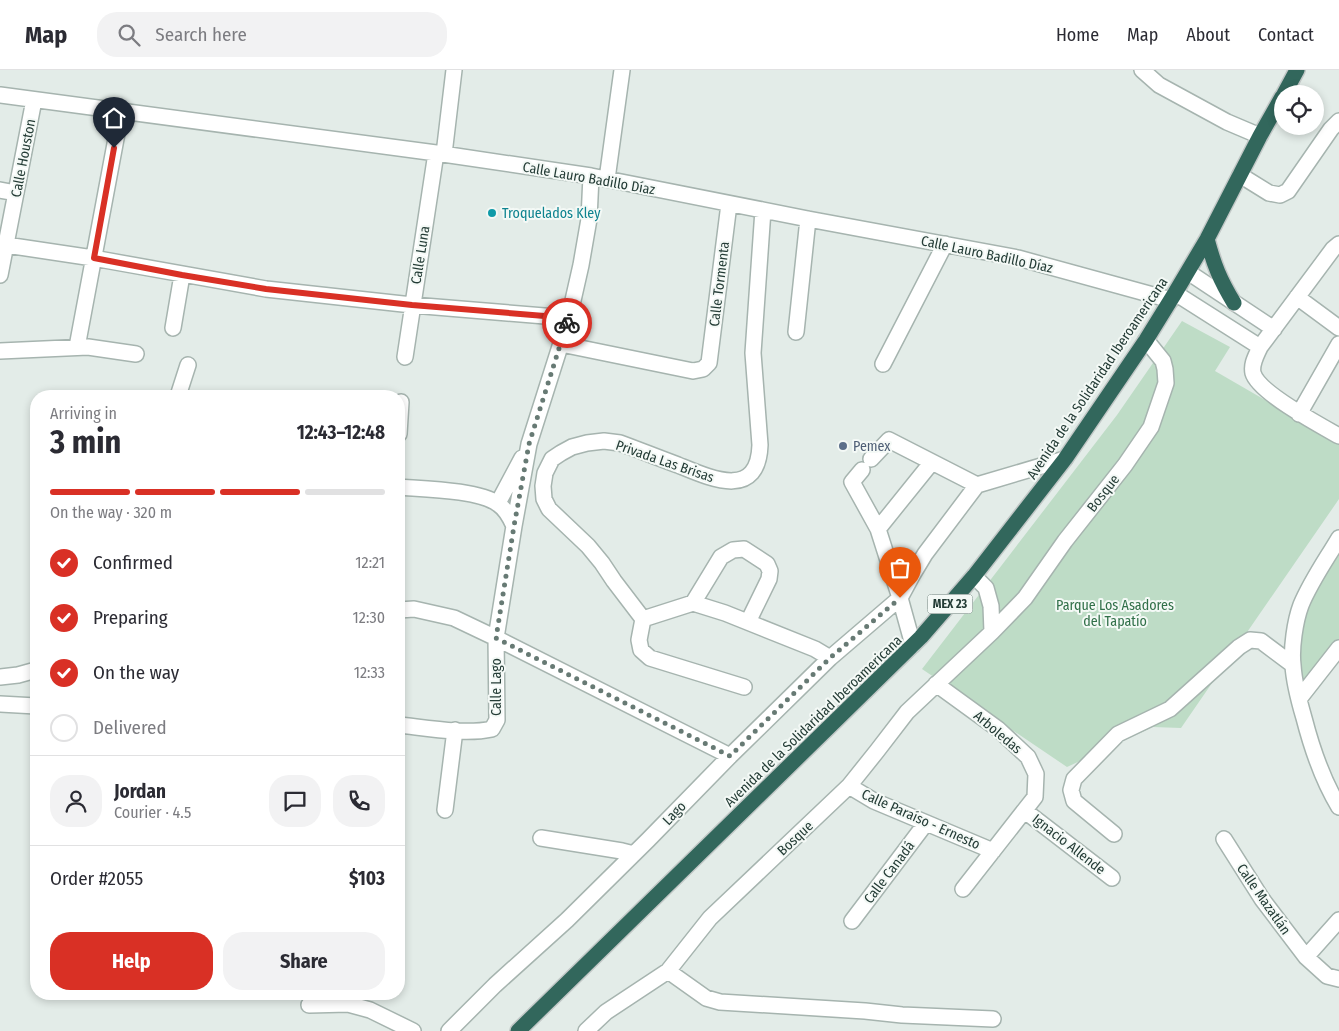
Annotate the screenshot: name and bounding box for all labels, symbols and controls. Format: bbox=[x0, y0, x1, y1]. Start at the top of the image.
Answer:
search box bbox=[97, 12, 447, 57]
text: Map bbox=[25, 21, 67, 49]
icon: search bbox=[115, 21, 143, 49]
text: Search here bbox=[155, 23, 247, 46]
text: Home bbox=[1056, 24, 1099, 46]
text: Map bbox=[1127, 24, 1158, 46]
text: About bbox=[1186, 24, 1230, 46]
text: Contact bbox=[1258, 24, 1314, 46]
map controls bbox=[1274, 85, 1324, 135]
button: locate bbox=[1274, 85, 1324, 135]
pin bbox=[93, 97, 135, 148]
icon: home bbox=[100, 104, 128, 132]
street label: Calle Houston bbox=[8, 117, 39, 199]
street label: Calle Lauro Badillo Díaz bbox=[521, 158, 657, 199]
place label: Troquelados Kley bbox=[502, 205, 601, 222]
marker: Troquelados Kley bbox=[486, 207, 498, 219]
street label: Calle Luna bbox=[408, 225, 434, 285]
street label: Calle Lauro Badillo Díaz bbox=[919, 232, 1055, 277]
street label: Calle Tormenta bbox=[706, 240, 733, 328]
street label: Avenida de la Solidaridad Iberoamericana bbox=[1023, 274, 1172, 482]
courier bbox=[542, 298, 592, 348]
icon: bike bbox=[553, 309, 581, 337]
text: Arriving in bbox=[50, 404, 117, 423]
text: 12:43–12:48 bbox=[297, 421, 385, 444]
text: 3 min bbox=[50, 423, 121, 461]
street label: Privada Las Brisas bbox=[613, 437, 716, 486]
place label: Pemex bbox=[853, 438, 891, 455]
marker: Pemex bbox=[837, 440, 849, 452]
street label: Bosque bbox=[1084, 471, 1123, 515]
text: On the way · 320 m bbox=[50, 503, 172, 522]
pin bbox=[879, 547, 921, 598]
icon: check bbox=[50, 549, 78, 577]
text: Confirmed bbox=[93, 551, 173, 574]
text: 12:21 bbox=[355, 553, 385, 572]
icon: bag bbox=[886, 554, 914, 582]
road number: MEX 23 bbox=[928, 594, 972, 614]
park label: Parque Los Asadores del Tapatío bbox=[1056, 597, 1174, 630]
icon: check bbox=[50, 604, 78, 632]
text: Preparing bbox=[93, 606, 168, 629]
text: 12:30 bbox=[353, 608, 385, 627]
street label: Avenida de la Solidaridad Iberoamericana bbox=[721, 632, 906, 811]
street label: Calle Lago bbox=[488, 658, 505, 716]
icon: check bbox=[50, 659, 78, 687]
text: On the way bbox=[93, 661, 179, 684]
text: 12:33 bbox=[354, 663, 385, 682]
street label: Arboledas bbox=[970, 707, 1025, 757]
text: Delivered bbox=[93, 716, 167, 739]
button: person bbox=[50, 775, 102, 827]
button: chat bbox=[269, 775, 321, 827]
button: phone bbox=[333, 775, 385, 827]
text: Jordan bbox=[114, 780, 166, 803]
street label: Calle Paraíso - Ernesto bbox=[859, 786, 983, 853]
street label: Lago bbox=[659, 798, 690, 829]
text: Courier · 4.5 bbox=[114, 803, 191, 822]
street label: Ignacio Allende bbox=[1029, 811, 1109, 878]
street label: Bosque bbox=[774, 818, 817, 859]
street label: Calle Canadá bbox=[860, 838, 918, 907]
street label: Calle Mazatlán bbox=[1233, 861, 1294, 938]
text: Order #2055 bbox=[50, 867, 143, 890]
text: $103 bbox=[349, 867, 385, 890]
button: Help bbox=[50, 932, 213, 990]
button: Share bbox=[223, 932, 385, 990]

